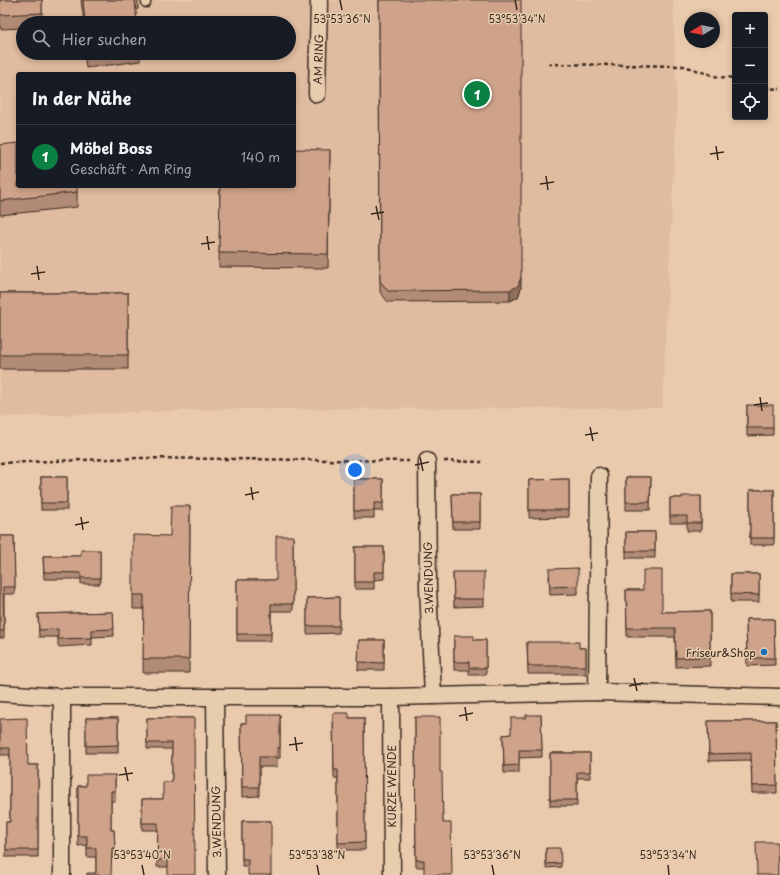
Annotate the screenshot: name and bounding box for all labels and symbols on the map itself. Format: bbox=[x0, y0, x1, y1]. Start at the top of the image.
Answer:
text: 53°53'36"N bbox=[313, 11, 371, 26]
text: 53°53'34"N bbox=[488, 11, 546, 26]
north arrow bbox=[684, 12, 720, 48]
street label: AM RING bbox=[309, 33, 327, 85]
pin: 1 bbox=[464, 79, 490, 109]
your location bbox=[345, 460, 365, 480]
street label: 3.WENDUNG bbox=[419, 542, 437, 614]
place label: Friseur&Shop bbox=[686, 644, 756, 661]
marker: Friseur&Shop bbox=[759, 647, 769, 657]
street label: KURZE WENDE bbox=[383, 745, 400, 827]
street label: 3.WENDUNG bbox=[207, 786, 225, 858]
text: 53°53'40"N bbox=[113, 847, 171, 862]
text: 53°53'38"N bbox=[289, 847, 346, 862]
text: 53°53'36"N bbox=[463, 847, 521, 862]
text: 53°53'34"N bbox=[639, 847, 697, 862]

